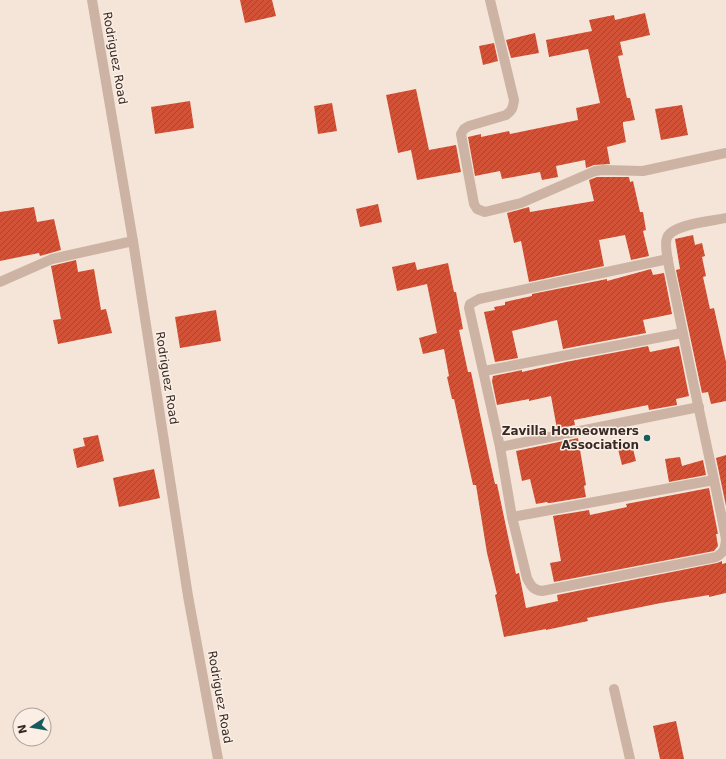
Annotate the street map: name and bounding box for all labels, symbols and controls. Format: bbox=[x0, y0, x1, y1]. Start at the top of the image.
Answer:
street label: Rodriguez Road bbox=[100, 11, 130, 105]
street label: Rodriguez Road bbox=[153, 331, 181, 425]
place label: Zavilla Homeowners Association bbox=[502, 424, 639, 452]
marker: Zavilla Homeowners Association bbox=[642, 433, 652, 443]
street label: Rodriguez Road bbox=[205, 650, 235, 744]
north arrow bbox=[12, 707, 52, 747]
text: N bbox=[15, 723, 30, 735]

